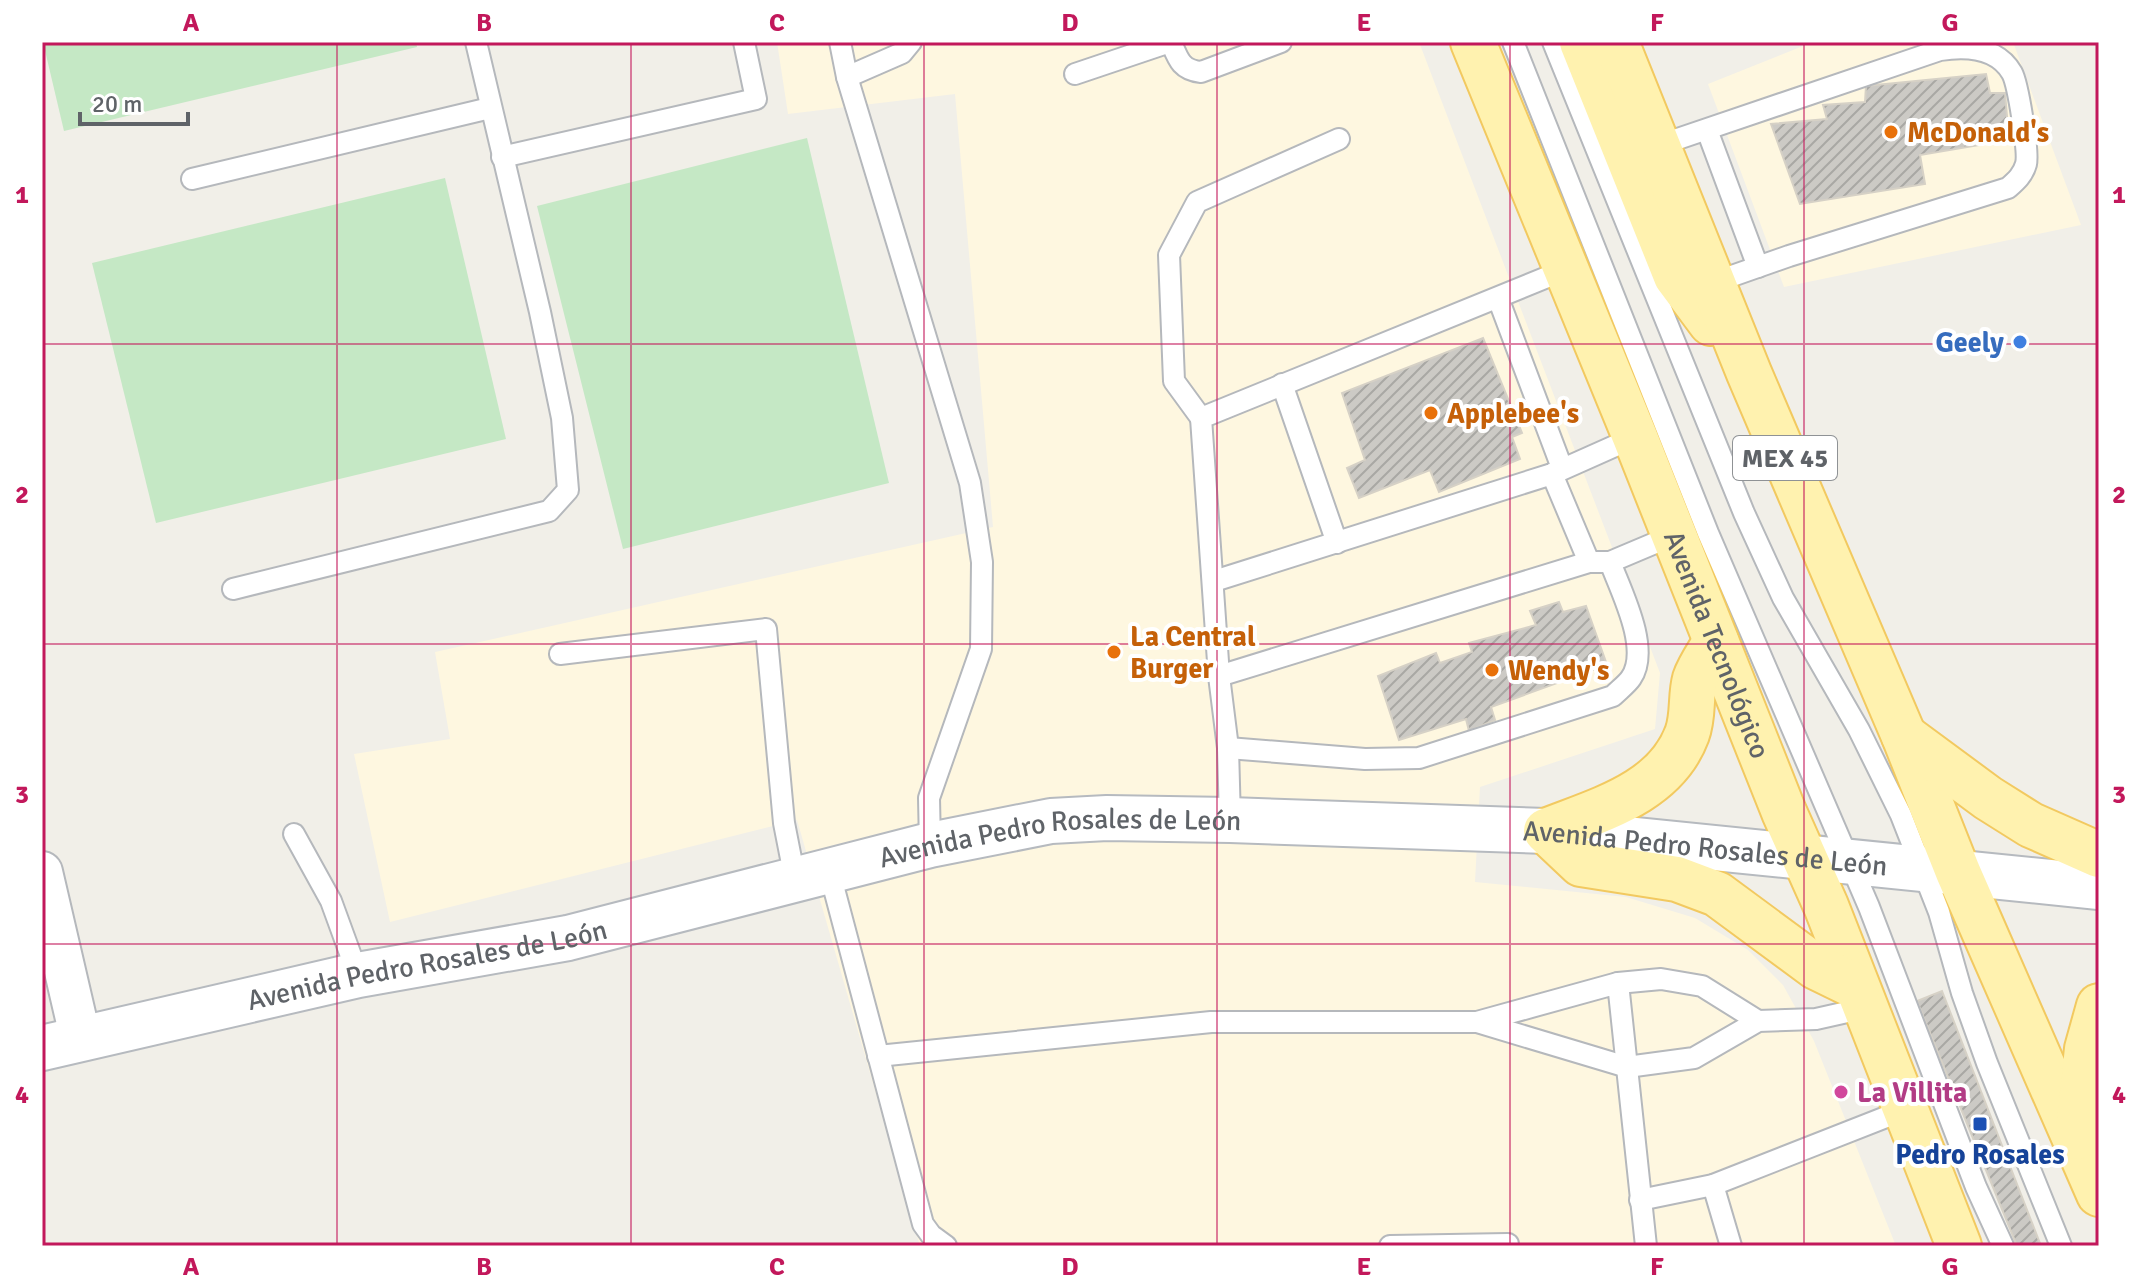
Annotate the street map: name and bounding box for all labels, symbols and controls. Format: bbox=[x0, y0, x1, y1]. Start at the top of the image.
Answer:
text: A bbox=[183, 7, 200, 39]
text: B bbox=[476, 7, 492, 39]
text: C bbox=[769, 7, 785, 39]
text: D bbox=[1061, 7, 1079, 39]
text: E bbox=[1357, 7, 1371, 39]
text: F bbox=[1650, 7, 1664, 39]
text: G bbox=[1941, 7, 1959, 39]
scale bar bbox=[80, 76, 188, 126]
text: 20 m bbox=[92, 89, 142, 119]
place label: McDonald's bbox=[1907, 116, 2049, 150]
marker: McDonald's bbox=[1882, 123, 1900, 141]
text: 1 bbox=[15, 179, 29, 211]
text: 1 bbox=[2112, 179, 2126, 211]
place label: Geely bbox=[1936, 326, 2004, 360]
marker: Geely bbox=[2011, 333, 2029, 351]
place label: Applebee's bbox=[1447, 397, 1579, 431]
marker: Applebee's bbox=[1422, 404, 1440, 422]
road number: MEX 45 bbox=[1733, 436, 1837, 480]
text: 2 bbox=[15, 479, 29, 511]
text: 2 bbox=[2112, 479, 2126, 511]
street label: Avenida Tecnológico bbox=[1656, 526, 1777, 763]
place label: La Central Burger bbox=[1130, 620, 1256, 686]
marker: La Central Burger bbox=[1105, 643, 1123, 661]
place label: Wendy's bbox=[1508, 654, 1609, 688]
marker: Wendy's bbox=[1483, 661, 1501, 679]
text: 3 bbox=[15, 779, 29, 811]
text: 3 bbox=[2112, 779, 2126, 811]
street label: Avenida Pedro Rosales de León bbox=[875, 802, 1242, 875]
street label: Avenida Pedro Rosales de León bbox=[1522, 814, 1889, 883]
street label: Avenida Pedro Rosales de León bbox=[244, 913, 611, 1018]
place label: La Villita bbox=[1857, 1076, 1967, 1110]
text: 4 bbox=[15, 1079, 29, 1111]
text: 4 bbox=[2112, 1079, 2126, 1111]
marker: La Villita bbox=[1832, 1083, 1850, 1101]
marker: Pedro Rosales bbox=[1971, 1115, 1989, 1133]
place label: Pedro Rosales bbox=[1895, 1138, 2065, 1172]
text: A bbox=[183, 1251, 200, 1283]
text: B bbox=[476, 1251, 492, 1283]
text: C bbox=[769, 1251, 785, 1283]
text: D bbox=[1061, 1251, 1079, 1283]
text: E bbox=[1357, 1251, 1371, 1283]
text: F bbox=[1650, 1251, 1664, 1283]
text: G bbox=[1941, 1251, 1959, 1283]

